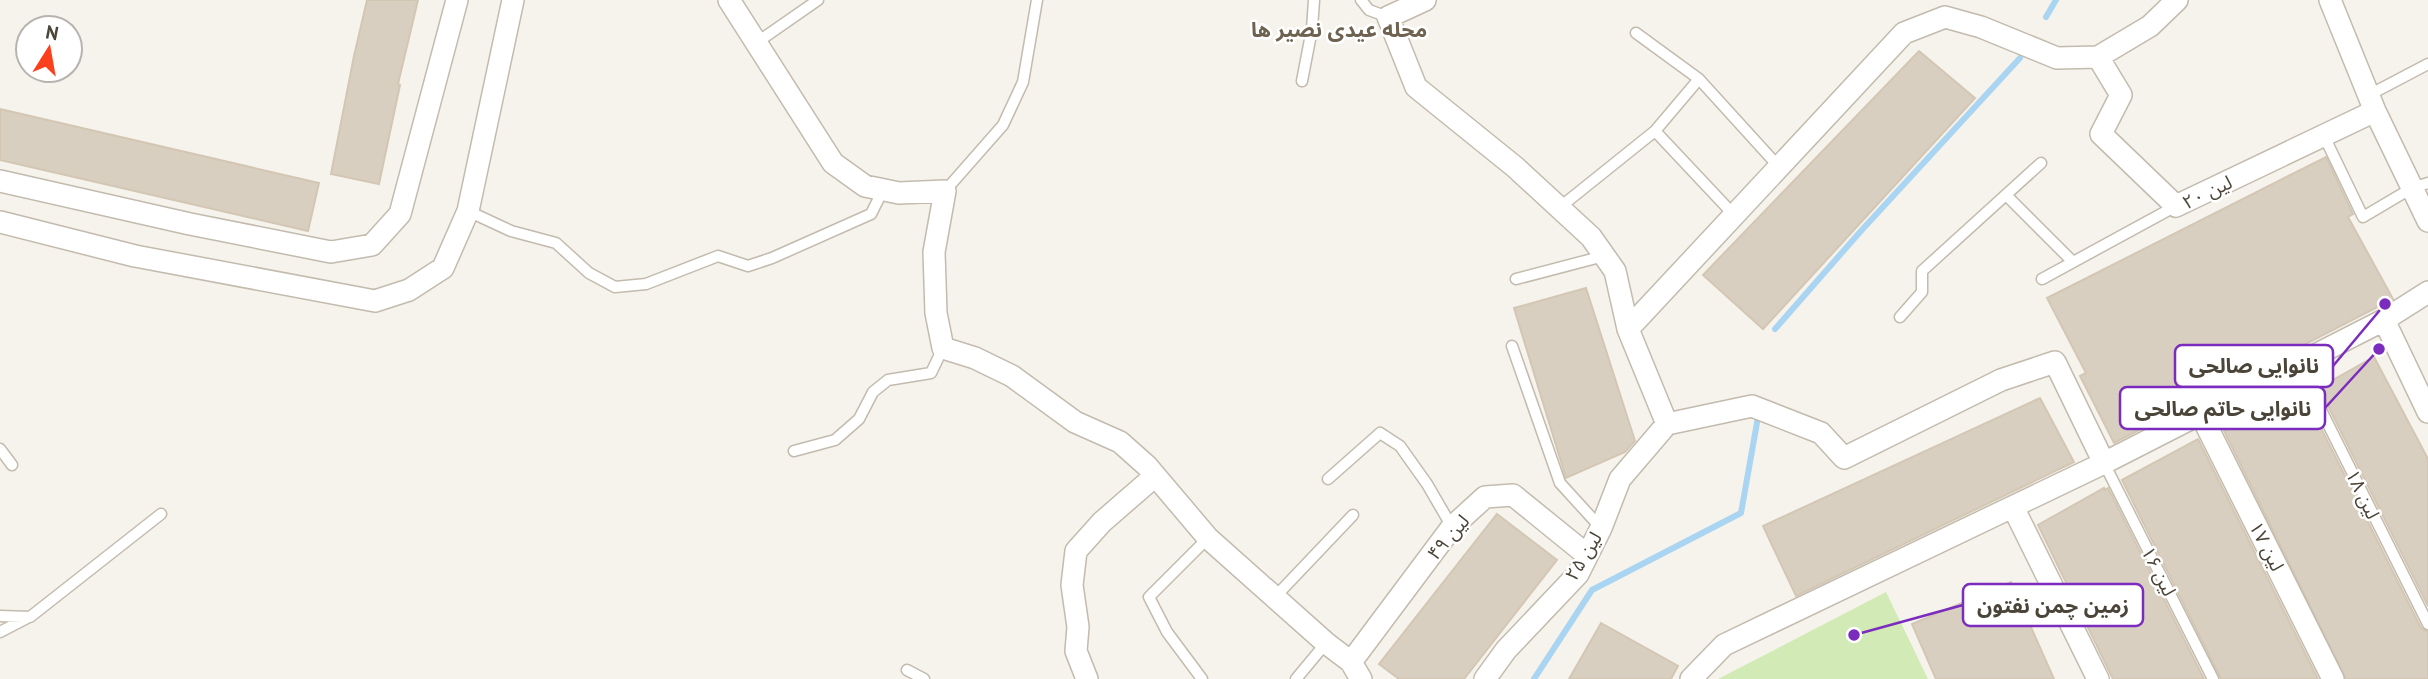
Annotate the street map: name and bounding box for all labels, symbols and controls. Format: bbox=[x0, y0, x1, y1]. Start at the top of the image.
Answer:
north arrow bbox=[14, 14, 84, 84]
district label: محله عیدی نصیر ها bbox=[1251, 16, 1427, 43]
text: N bbox=[44, 19, 61, 45]
street label: لین ۲۰ bbox=[2178, 170, 2236, 214]
callout: نانوایی صالحی bbox=[2175, 345, 2333, 387]
text: نانوایی صالحی bbox=[2189, 352, 2319, 379]
callout: نانوایی حاتم صالحی bbox=[2120, 387, 2325, 429]
text: نانوایی حاتم صالحی bbox=[2135, 395, 2311, 424]
street label: لین ۱۸ bbox=[2341, 465, 2385, 523]
street label: لین ۴۹ bbox=[1422, 509, 1474, 565]
street label: لین ۱۷ bbox=[2244, 517, 2290, 575]
street label: لین ۲۵ bbox=[1559, 527, 1607, 585]
street label: لین ۱۶ bbox=[2136, 542, 2182, 600]
callout: زمین چمن نفتون bbox=[1963, 584, 2143, 626]
text: زمین چمن نفتون bbox=[1977, 592, 2129, 620]

